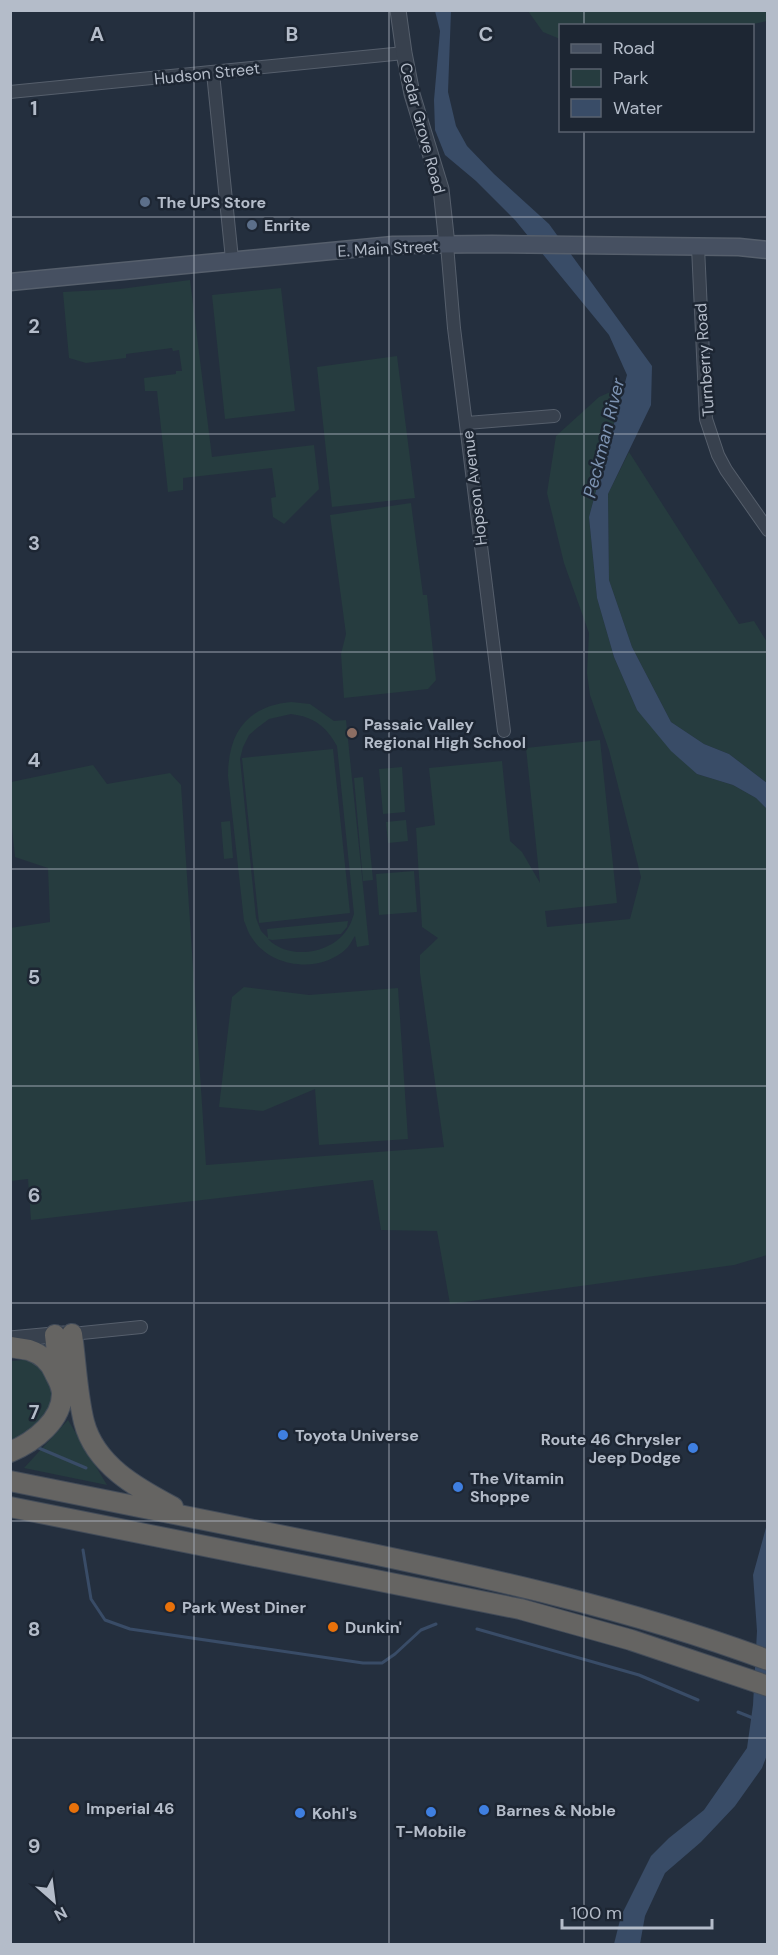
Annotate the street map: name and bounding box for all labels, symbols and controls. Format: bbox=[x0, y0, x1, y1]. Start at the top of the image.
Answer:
text: A bbox=[90, 21, 104, 47]
text: B bbox=[286, 21, 298, 47]
text: C bbox=[479, 21, 493, 47]
legend bbox=[559, 24, 754, 132]
text: Road bbox=[613, 36, 655, 60]
street label: Hudson Street bbox=[153, 57, 261, 90]
street label: Cedar Grove Road bbox=[395, 60, 450, 196]
text: Park bbox=[613, 66, 649, 90]
text: 1 bbox=[30, 95, 38, 121]
text: Water bbox=[613, 96, 663, 120]
place label: The UPS Store bbox=[157, 192, 266, 213]
marker: The UPS Store bbox=[138, 195, 152, 209]
place label: Enrite bbox=[264, 215, 310, 236]
marker: Enrite bbox=[245, 218, 259, 232]
street label: E. Main Street bbox=[337, 235, 439, 262]
street label: Turnberry Road bbox=[690, 302, 719, 417]
text: 2 bbox=[28, 313, 40, 339]
water label: Peckman River bbox=[578, 374, 631, 500]
street label: Hopson Avenue bbox=[457, 429, 492, 547]
text: 3 bbox=[28, 530, 40, 556]
place label: Passaic Valley Regional High School bbox=[364, 714, 526, 753]
marker: Passaic Valley Regional High School bbox=[345, 726, 359, 740]
text: 4 bbox=[28, 747, 41, 773]
text: 5 bbox=[28, 964, 40, 990]
text: 6 bbox=[28, 1182, 40, 1208]
text: 7 bbox=[29, 1399, 40, 1425]
place label: Toyota Universe bbox=[295, 1425, 419, 1446]
marker: Toyota Universe bbox=[276, 1428, 290, 1442]
place label: Route 46 Chrysler Jeep Dodge bbox=[541, 1429, 681, 1468]
marker: Route 46 Chrysler Jeep Dodge bbox=[686, 1441, 700, 1455]
place label: The Vitamin Shoppe bbox=[470, 1468, 564, 1507]
marker: The Vitamin Shoppe bbox=[451, 1480, 465, 1494]
place label: Park West Diner bbox=[182, 1597, 306, 1618]
marker: Park West Diner bbox=[163, 1600, 177, 1614]
text: 8 bbox=[28, 1616, 40, 1642]
place label: Dunkin' bbox=[345, 1617, 402, 1638]
marker: Dunkin' bbox=[326, 1620, 340, 1634]
place label: Imperial 46 bbox=[86, 1798, 174, 1819]
place label: Barnes & Noble bbox=[496, 1800, 616, 1821]
marker: Imperial 46 bbox=[67, 1801, 81, 1815]
place label: Kohl's bbox=[312, 1803, 357, 1824]
marker: Barnes & Noble bbox=[477, 1803, 491, 1817]
marker: T-Mobile bbox=[424, 1805, 438, 1819]
marker: Kohl's bbox=[293, 1806, 307, 1820]
place label: T-Mobile bbox=[396, 1821, 466, 1842]
text: 9 bbox=[28, 1833, 40, 1859]
north arrow bbox=[24, 1871, 84, 1931]
scale bar bbox=[562, 1892, 712, 1930]
text: 100 m bbox=[571, 1901, 622, 1925]
text: N bbox=[51, 1902, 71, 1926]

